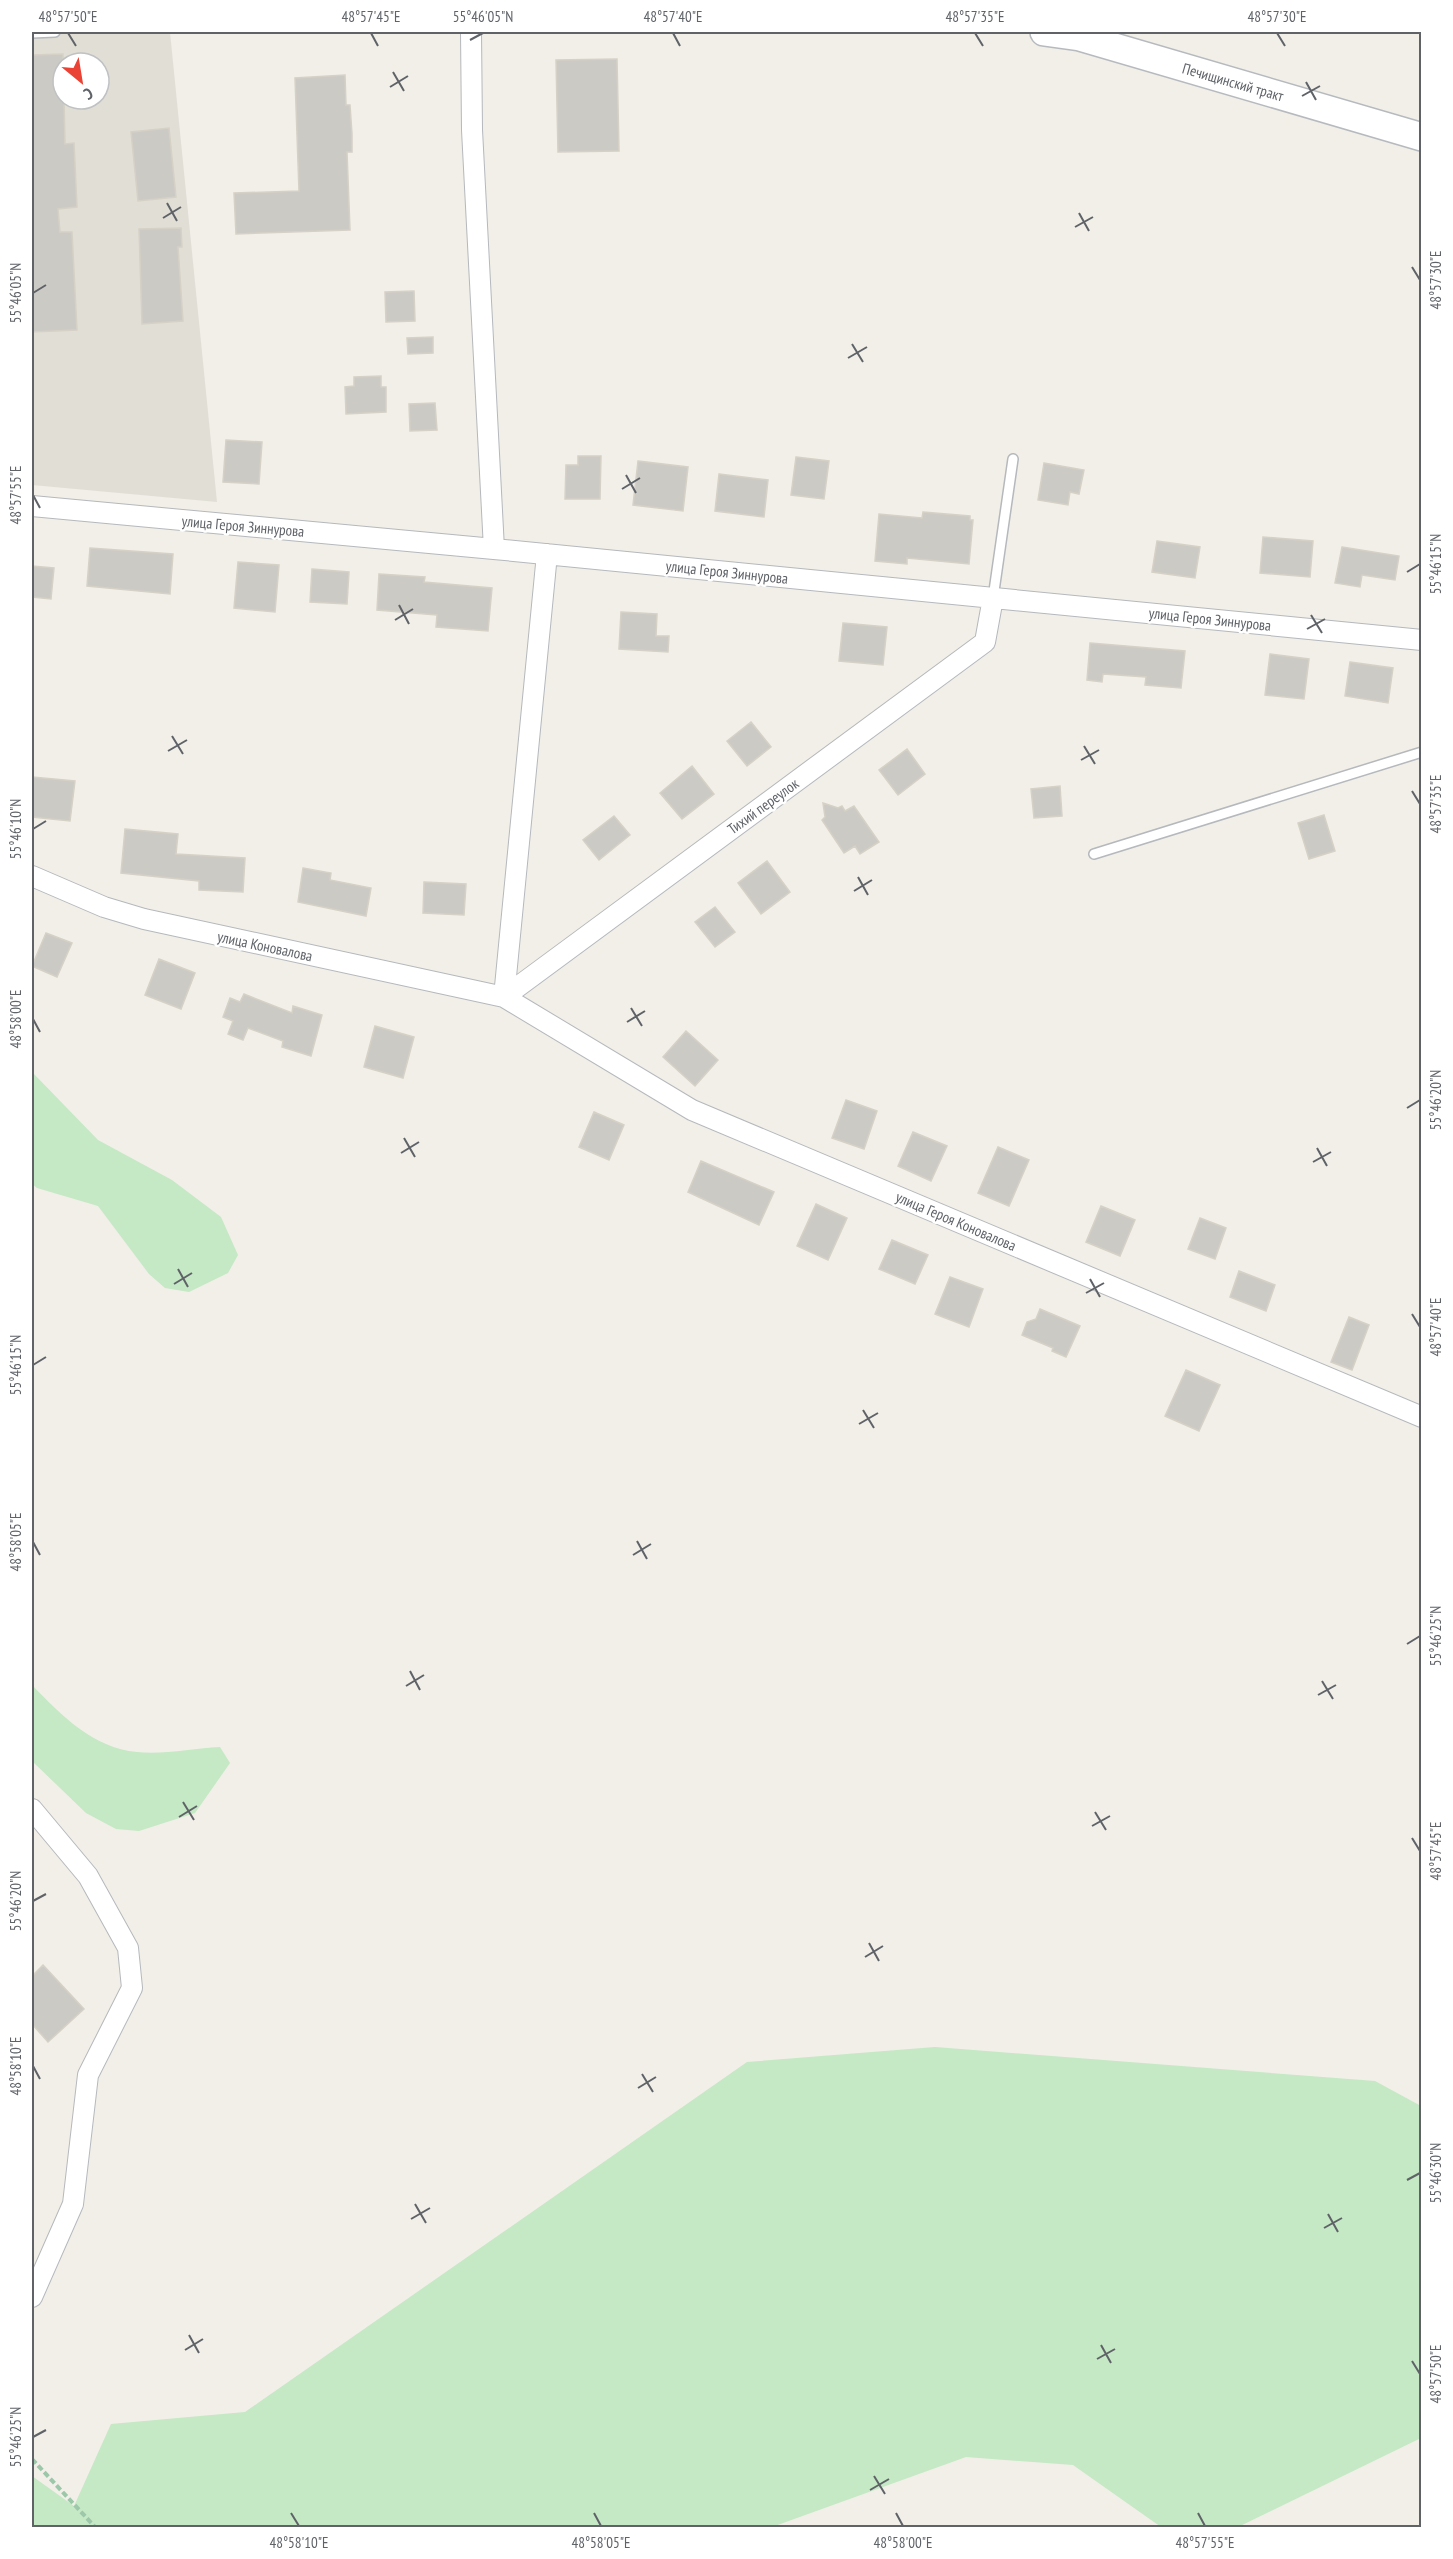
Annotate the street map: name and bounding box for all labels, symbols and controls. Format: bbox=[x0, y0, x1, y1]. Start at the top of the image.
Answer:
text: 48°57'50"E bbox=[38, 7, 98, 26]
text: 48°57'45"E bbox=[341, 7, 401, 26]
text: 55°46'05"N bbox=[453, 7, 513, 26]
text: 48°57'40"E bbox=[643, 7, 703, 26]
text: 48°57'35"E bbox=[945, 7, 1005, 26]
text: 48°57'30"E bbox=[1247, 7, 1307, 26]
north arrow bbox=[51, 51, 111, 111]
street label: Печищинский тракт bbox=[1180, 58, 1286, 106]
text: С bbox=[80, 84, 97, 105]
text: 48°57'30"E bbox=[1426, 250, 1445, 310]
text: 55°46'05"N bbox=[6, 263, 25, 323]
text: 48°57'55"E bbox=[6, 465, 25, 525]
street label: улица Героя Зиннурова bbox=[181, 511, 305, 541]
text: 55°46'15"N bbox=[1426, 534, 1445, 594]
street label: улица Героя Зиннурова bbox=[665, 556, 789, 588]
street label: улица Героя Зиннурова bbox=[1148, 603, 1272, 635]
street label: Тихий переулок bbox=[724, 774, 802, 838]
text: 48°57'35"E bbox=[1426, 774, 1445, 834]
text: 55°46'10"N bbox=[6, 799, 25, 859]
street label: улица Коновалова bbox=[216, 927, 314, 965]
text: 48°58'00"E bbox=[6, 989, 25, 1049]
text: 55°46'20"N bbox=[1426, 1070, 1445, 1130]
street label: улица Героя Коновалова bbox=[893, 1187, 1019, 1255]
text: 48°57'40"E bbox=[1426, 1297, 1445, 1357]
text: 55°46'15"N bbox=[6, 1335, 25, 1395]
text: 48°58'05"E bbox=[6, 1512, 25, 1572]
text: 55°46'25"N bbox=[1426, 1606, 1445, 1666]
text: 48°57'45"E bbox=[1426, 1821, 1445, 1881]
text: 55°46'20"N bbox=[6, 1871, 25, 1931]
text: 48°58'10"E bbox=[6, 2036, 25, 2096]
text: 55°46'30"N bbox=[1426, 2143, 1445, 2203]
text: 48°57'50"E bbox=[1426, 2344, 1445, 2404]
text: 55°46'25"N bbox=[6, 2407, 25, 2467]
text: 48°58'10"E bbox=[269, 2533, 329, 2552]
text: 48°58'05"E bbox=[571, 2533, 631, 2552]
text: 48°58'00"E bbox=[873, 2533, 933, 2552]
text: 48°57'55"E bbox=[1175, 2533, 1235, 2552]

